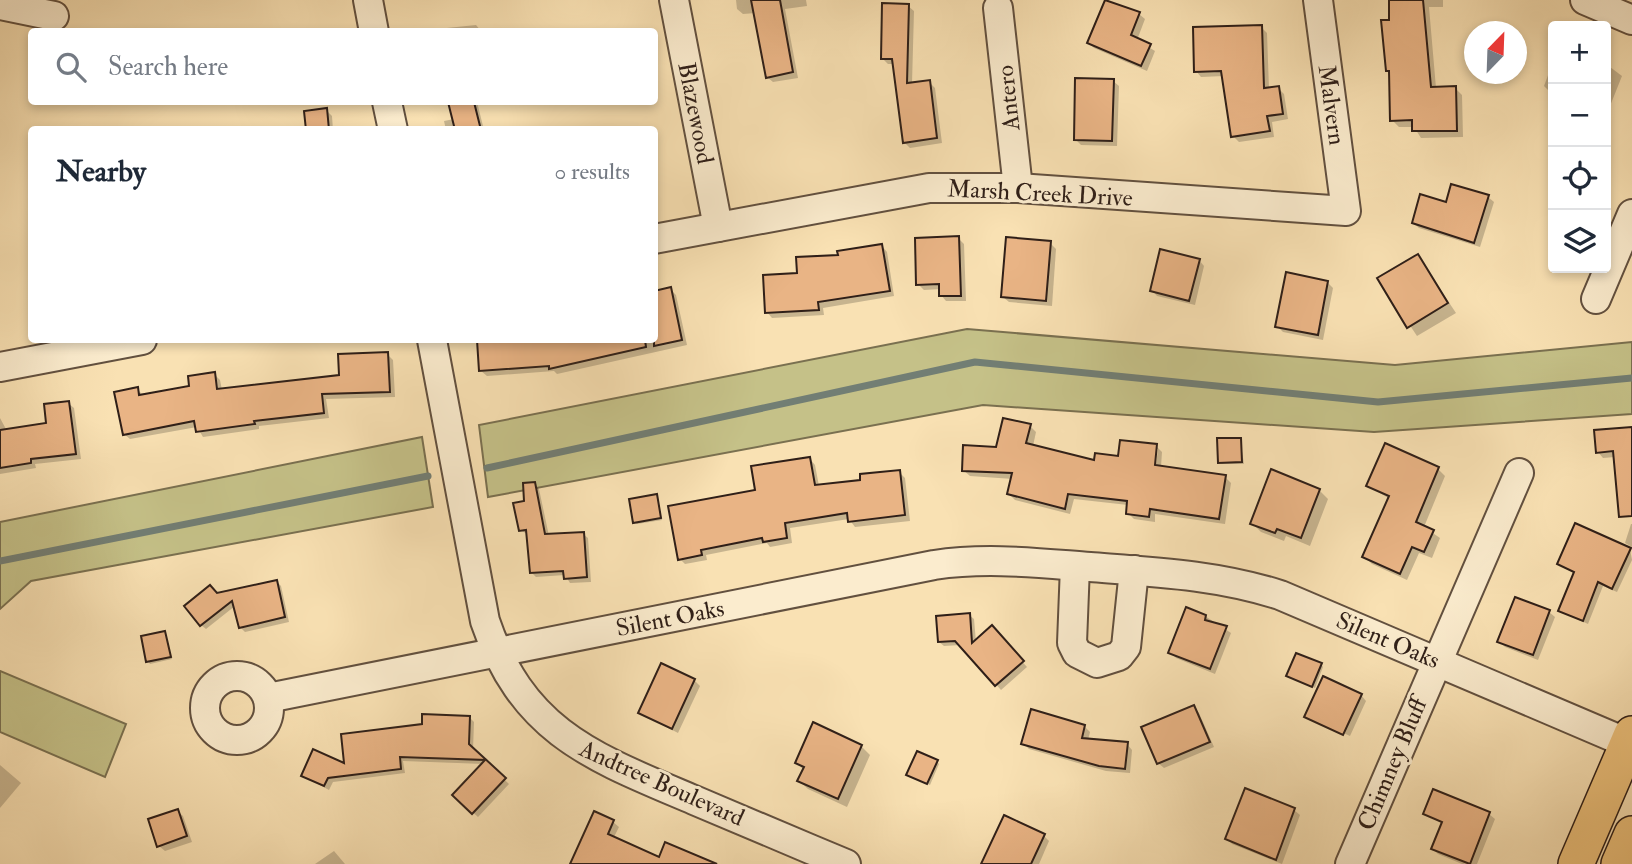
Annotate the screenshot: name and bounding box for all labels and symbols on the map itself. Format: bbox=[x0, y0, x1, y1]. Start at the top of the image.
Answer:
north arrow bbox=[1464, 21, 1527, 84]
street label: Blazewood bbox=[670, 60, 721, 167]
street label: Malvern bbox=[1311, 63, 1352, 147]
street label: Antero bbox=[990, 64, 1027, 133]
street label: Marsh Creek Drive bbox=[947, 173, 1133, 214]
street label: Silent Oaks bbox=[613, 593, 727, 644]
street label: Silent Oaks bbox=[1331, 605, 1444, 676]
street label: Chimney Bluff bbox=[1351, 689, 1436, 835]
street label: Andtree Boulevard bbox=[573, 733, 749, 834]

